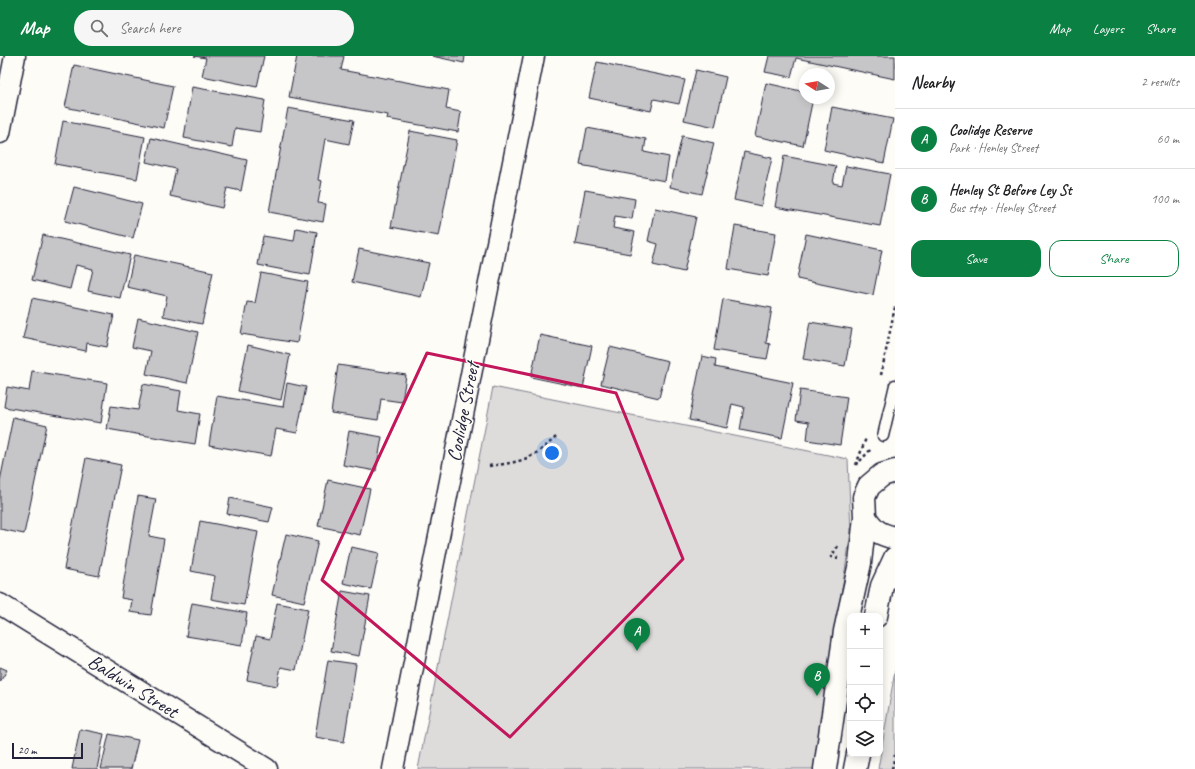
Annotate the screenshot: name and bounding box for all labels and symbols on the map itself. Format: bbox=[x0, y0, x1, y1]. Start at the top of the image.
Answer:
north arrow bbox=[799, 68, 835, 104]
street label: Coolidge Street bbox=[441, 357, 486, 464]
your location bbox=[542, 443, 562, 463]
pin: A bbox=[624, 618, 650, 651]
street label: Baldwin Street bbox=[83, 649, 185, 725]
pin: B bbox=[804, 663, 830, 696]
scale bar bbox=[12, 741, 83, 760]

